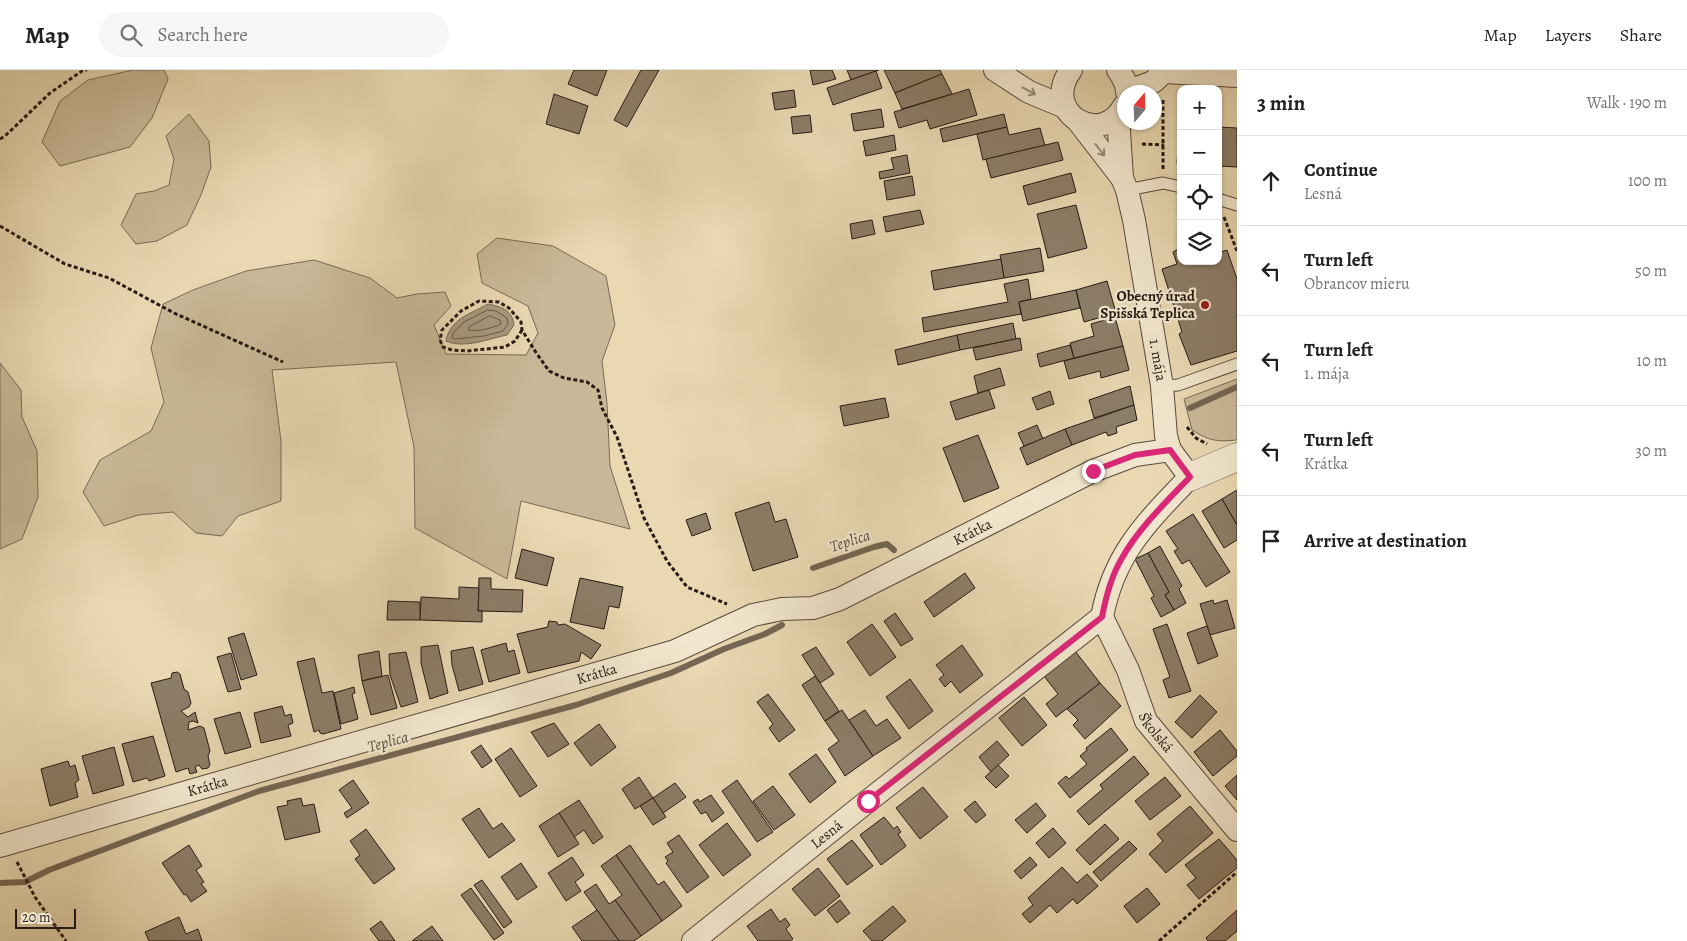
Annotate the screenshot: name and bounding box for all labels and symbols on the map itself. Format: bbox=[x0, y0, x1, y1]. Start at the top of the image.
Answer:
north arrow bbox=[1117, 85, 1162, 130]
one-way arrow bbox=[1021, 87, 1036, 96]
one-way arrow bbox=[1094, 143, 1105, 156]
place label: Obecný úrad Spišská Teplica bbox=[1100, 286, 1196, 323]
marker: Obecný úrad Spišská Teplica bbox=[1199, 299, 1211, 311]
street label: 1. mája bbox=[1144, 337, 1172, 383]
route end bbox=[1082, 460, 1105, 483]
street label: Krátka bbox=[950, 514, 995, 550]
water label: Teplica bbox=[827, 524, 874, 558]
street label: Krátka bbox=[574, 658, 619, 689]
street label: Školská bbox=[1134, 710, 1178, 757]
water label: Teplica bbox=[365, 726, 411, 758]
street label: Krátka bbox=[185, 771, 230, 801]
route start bbox=[857, 790, 880, 813]
street label: Lesná bbox=[806, 815, 847, 853]
scale bar bbox=[15, 906, 76, 929]

